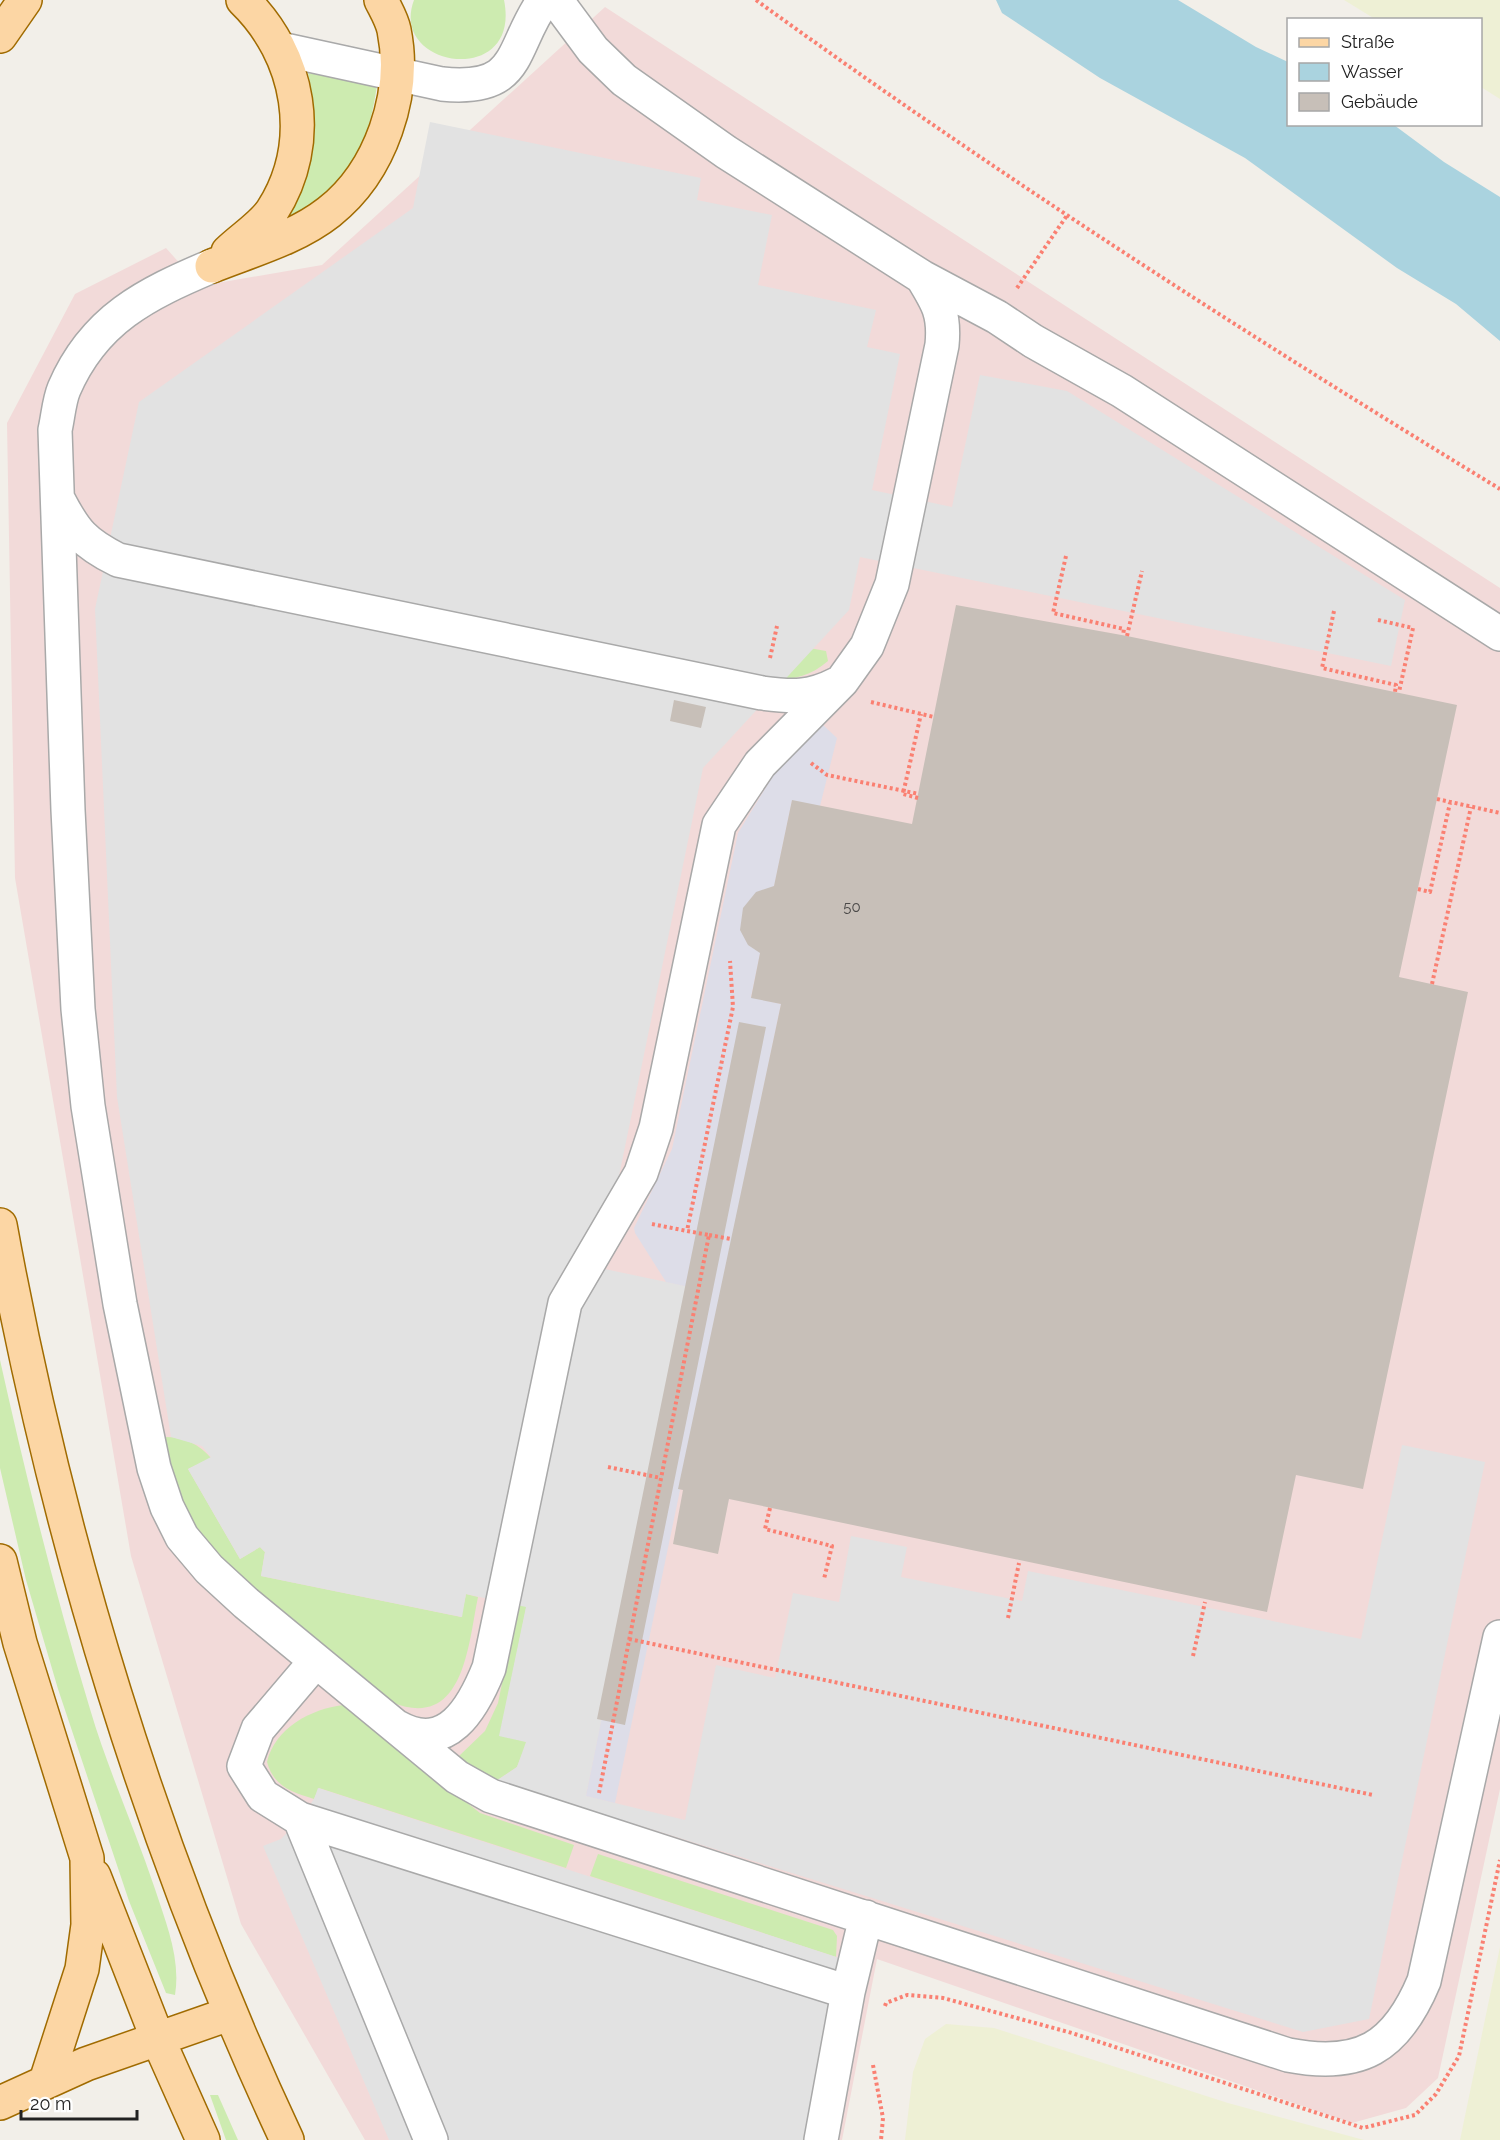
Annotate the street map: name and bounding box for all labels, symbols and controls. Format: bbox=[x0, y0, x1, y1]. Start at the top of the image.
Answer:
legend bbox=[1287, 18, 1482, 126]
text: Straße bbox=[1341, 31, 1395, 52]
text: Wasser bbox=[1341, 61, 1404, 82]
text: Gebäude bbox=[1341, 91, 1418, 112]
house number: 50 bbox=[843, 898, 861, 916]
scale bar bbox=[21, 2083, 136, 2121]
text: 20 m bbox=[30, 2093, 72, 2114]

